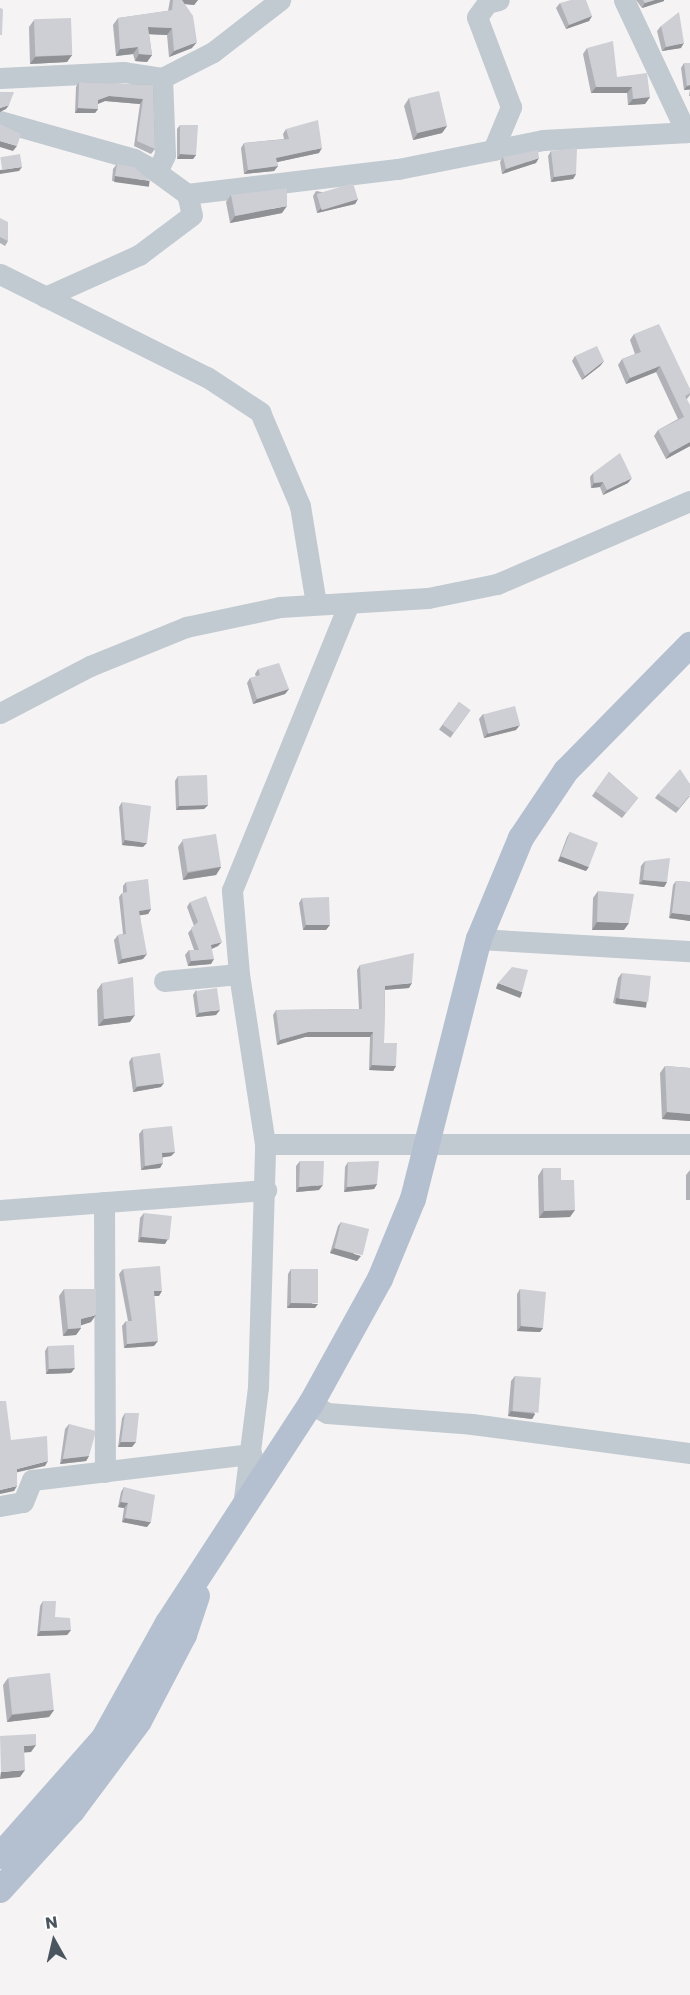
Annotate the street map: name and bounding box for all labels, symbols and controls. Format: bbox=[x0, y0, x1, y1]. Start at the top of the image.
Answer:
text: N bbox=[44, 1910, 59, 1935]
north arrow bbox=[24, 1911, 84, 1971]

